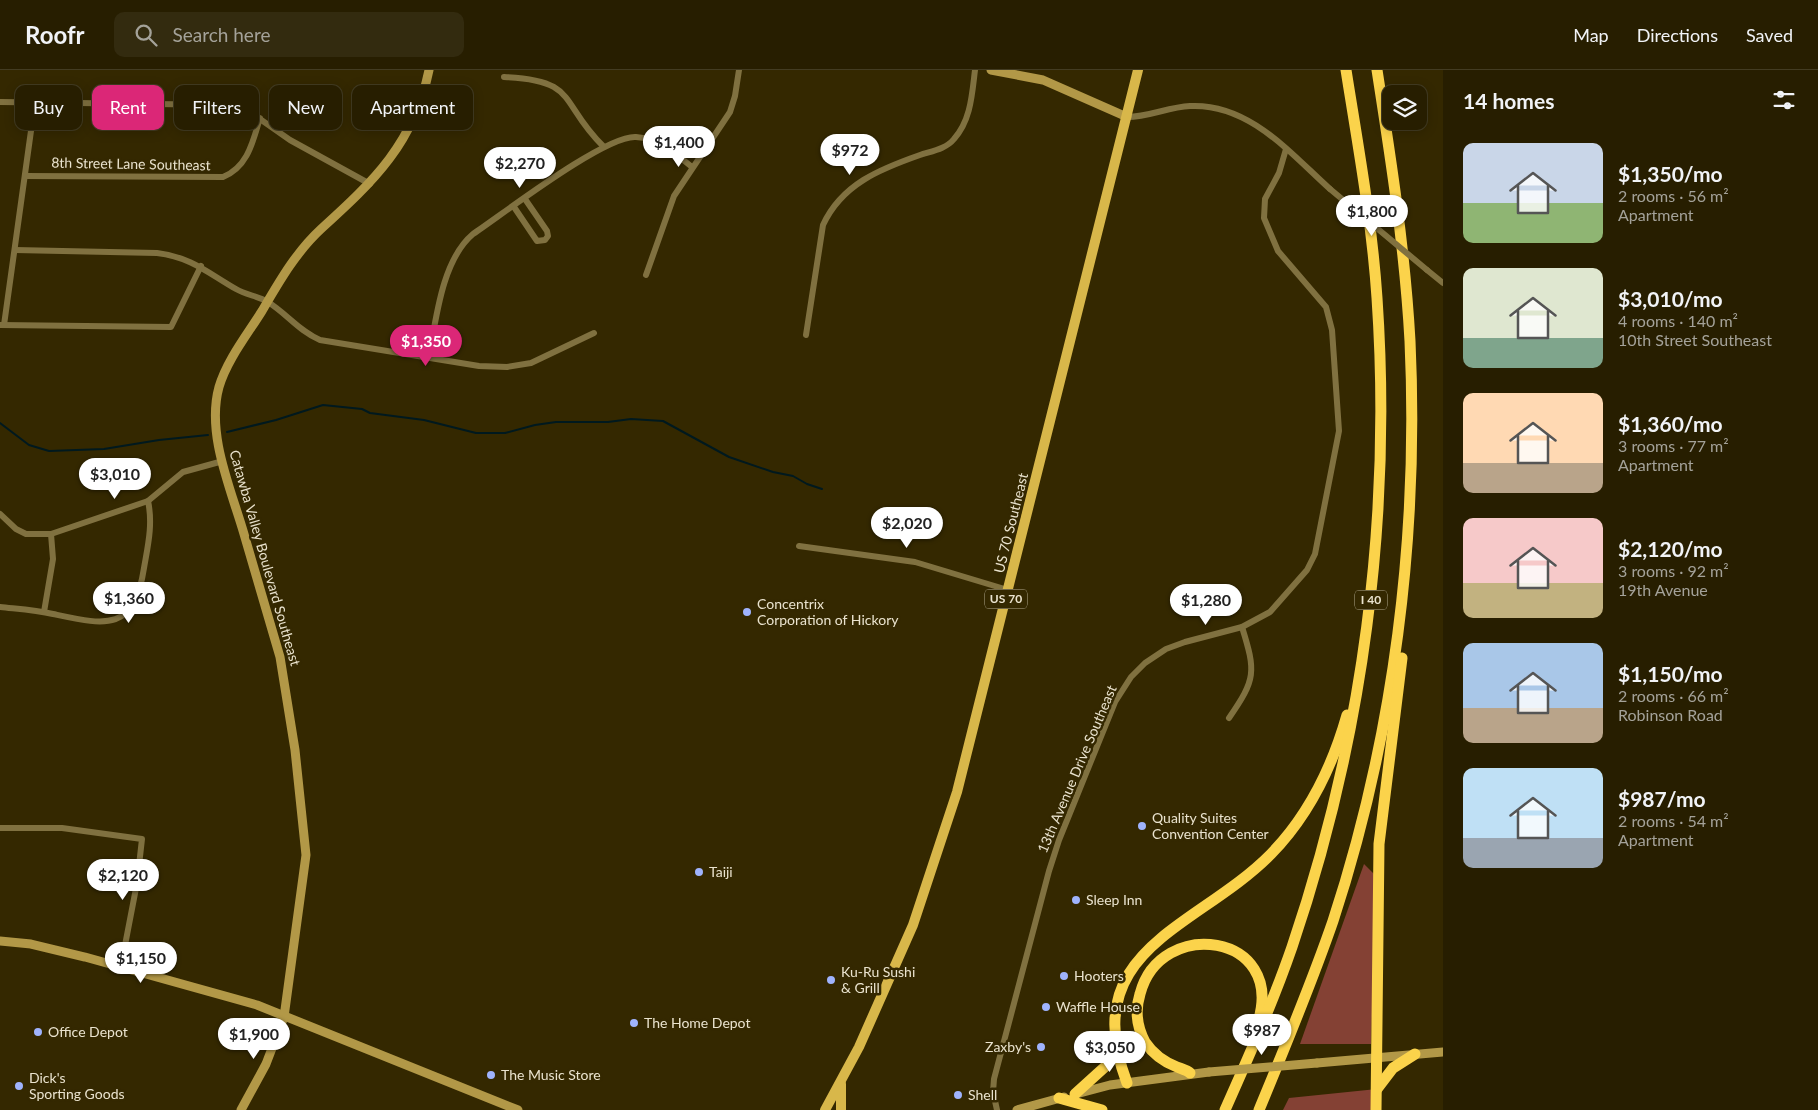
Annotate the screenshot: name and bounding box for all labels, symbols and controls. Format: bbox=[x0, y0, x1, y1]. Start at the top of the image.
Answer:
search box bbox=[114, 12, 464, 57]
text: Roofr bbox=[25, 20, 84, 49]
icon: search bbox=[132, 21, 160, 49]
text: Search here bbox=[172, 23, 270, 46]
text: Map bbox=[1573, 24, 1609, 46]
text: Directions bbox=[1637, 24, 1718, 46]
text: Saved bbox=[1746, 24, 1793, 46]
chip: Buy bbox=[15, 85, 82, 130]
chip: Rent bbox=[92, 85, 164, 130]
chip: Filters bbox=[174, 85, 259, 130]
chip: New bbox=[269, 85, 342, 130]
chip: Apartment bbox=[352, 85, 473, 130]
map controls bbox=[1382, 85, 1427, 130]
button: layers bbox=[1382, 85, 1427, 130]
icon: filters bbox=[1770, 86, 1798, 114]
text: 14 homes bbox=[1463, 88, 1554, 113]
pin: $1,400 bbox=[638, 126, 720, 168]
text: $1,400 bbox=[654, 132, 704, 151]
pin: $972 bbox=[820, 134, 880, 176]
text: $972 bbox=[831, 140, 869, 159]
pin: $2,270 bbox=[479, 146, 561, 189]
text: $2,270 bbox=[495, 153, 545, 172]
street label: 8th Street Lane Southeast bbox=[51, 154, 211, 173]
text: $1,350/mo bbox=[1618, 161, 1723, 186]
icon: home bbox=[1503, 163, 1563, 223]
text: 2 rooms · 56 m² bbox=[1618, 186, 1729, 205]
pin: $1,800 bbox=[1331, 194, 1413, 237]
text: $1,800 bbox=[1347, 201, 1397, 220]
text: Apartment bbox=[1618, 205, 1693, 224]
text: $3,010/mo bbox=[1618, 286, 1723, 311]
icon: home bbox=[1503, 288, 1563, 348]
text: 4 rooms · 140 m² bbox=[1618, 311, 1738, 330]
pin: $1,350 bbox=[385, 324, 467, 367]
text: 10th Street Southeast bbox=[1618, 330, 1772, 349]
text: $1,350 bbox=[401, 331, 451, 350]
text: $1,360/mo bbox=[1618, 411, 1723, 436]
icon: home bbox=[1503, 413, 1563, 473]
text: 3 rooms · 77 m² bbox=[1618, 436, 1729, 455]
street label: Catawba Valley Boulevard Southeast bbox=[226, 448, 304, 668]
text: Apartment bbox=[1618, 455, 1693, 474]
pin: $3,010 bbox=[74, 458, 156, 500]
text: $3,010 bbox=[90, 464, 140, 483]
street label: US 70 Southeast bbox=[990, 471, 1031, 575]
pin: $2,020 bbox=[866, 506, 948, 549]
text: $2,020 bbox=[882, 513, 932, 532]
text: $2,120/mo bbox=[1618, 536, 1723, 561]
icon: home bbox=[1503, 538, 1563, 598]
text: 3 rooms · 92 m² bbox=[1618, 561, 1729, 580]
text: 19th Avenue bbox=[1618, 580, 1708, 599]
pin: $1,360 bbox=[88, 582, 170, 624]
pin: $1,280 bbox=[1165, 584, 1247, 626]
text: $1,360 bbox=[104, 588, 154, 607]
road number: US 70 bbox=[985, 590, 1027, 608]
text: $1,280 bbox=[1181, 590, 1231, 609]
road number: I 40 bbox=[1355, 590, 1387, 610]
place label: Concentrix Corporation of Hickory bbox=[757, 595, 899, 628]
marker: Concentrix Corporation of Hickory bbox=[741, 606, 753, 618]
text: $1,150/mo bbox=[1618, 661, 1723, 686]
icon: home bbox=[1503, 663, 1563, 723]
street label: 13th Avenue Drive Southeast bbox=[1033, 682, 1120, 855]
text: 2 rooms · 66 m² bbox=[1618, 686, 1729, 705]
text: Robinson Road bbox=[1618, 705, 1723, 724]
text: $987/mo bbox=[1618, 786, 1706, 811]
icon: home bbox=[1503, 788, 1563, 848]
place label: Quality Suites Convention Center bbox=[1152, 809, 1269, 842]
text: 2 rooms · 54 m² bbox=[1618, 811, 1729, 830]
marker: Quality Suites Convention Center bbox=[1136, 820, 1148, 832]
text: Apartment bbox=[1618, 830, 1693, 849]
pin: $2,120 bbox=[82, 858, 164, 901]
place label: Taiji bbox=[709, 863, 733, 880]
text: $2,120 bbox=[98, 865, 148, 884]
marker: Taiji bbox=[693, 866, 705, 878]
place label: Sleep Inn bbox=[1086, 891, 1142, 908]
marker: Sleep Inn bbox=[1070, 894, 1082, 906]
pin: $1,150 bbox=[100, 942, 182, 984]
text: $1,150 bbox=[116, 948, 166, 967]
place label: Ku-Ru Sushi & Grill bbox=[841, 963, 915, 996]
place label: Hooters bbox=[1074, 967, 1124, 984]
marker: Hooters bbox=[1058, 970, 1070, 982]
marker: Ku-Ru Sushi & Grill bbox=[825, 974, 837, 986]
place label: Waffle House bbox=[1056, 998, 1140, 1015]
marker: Waffle House bbox=[1040, 1001, 1052, 1013]
place label: The Home Depot bbox=[644, 1014, 750, 1031]
pin: $987 bbox=[1232, 1014, 1292, 1056]
marker: The Home Depot bbox=[628, 1017, 640, 1029]
pin: $1,900 bbox=[213, 1018, 295, 1060]
text: $987 bbox=[1243, 1020, 1281, 1039]
place label: Office Depot bbox=[48, 1023, 128, 1040]
text: $1,900 bbox=[229, 1024, 279, 1043]
marker: Office Depot bbox=[32, 1026, 44, 1038]
pin: $3,050 bbox=[1069, 1030, 1151, 1073]
text: $3,050 bbox=[1085, 1037, 1135, 1056]
place label: Zaxby's bbox=[985, 1038, 1031, 1055]
marker: Zaxby's bbox=[1035, 1041, 1047, 1053]
place label: The Music Store bbox=[501, 1066, 601, 1083]
place label: Dick's Sporting Goods bbox=[29, 1069, 125, 1102]
marker: The Music Store bbox=[485, 1069, 497, 1081]
marker: Dick's Sporting Goods bbox=[13, 1080, 25, 1092]
place label: Shell bbox=[968, 1086, 997, 1103]
marker: Shell bbox=[952, 1089, 964, 1101]

